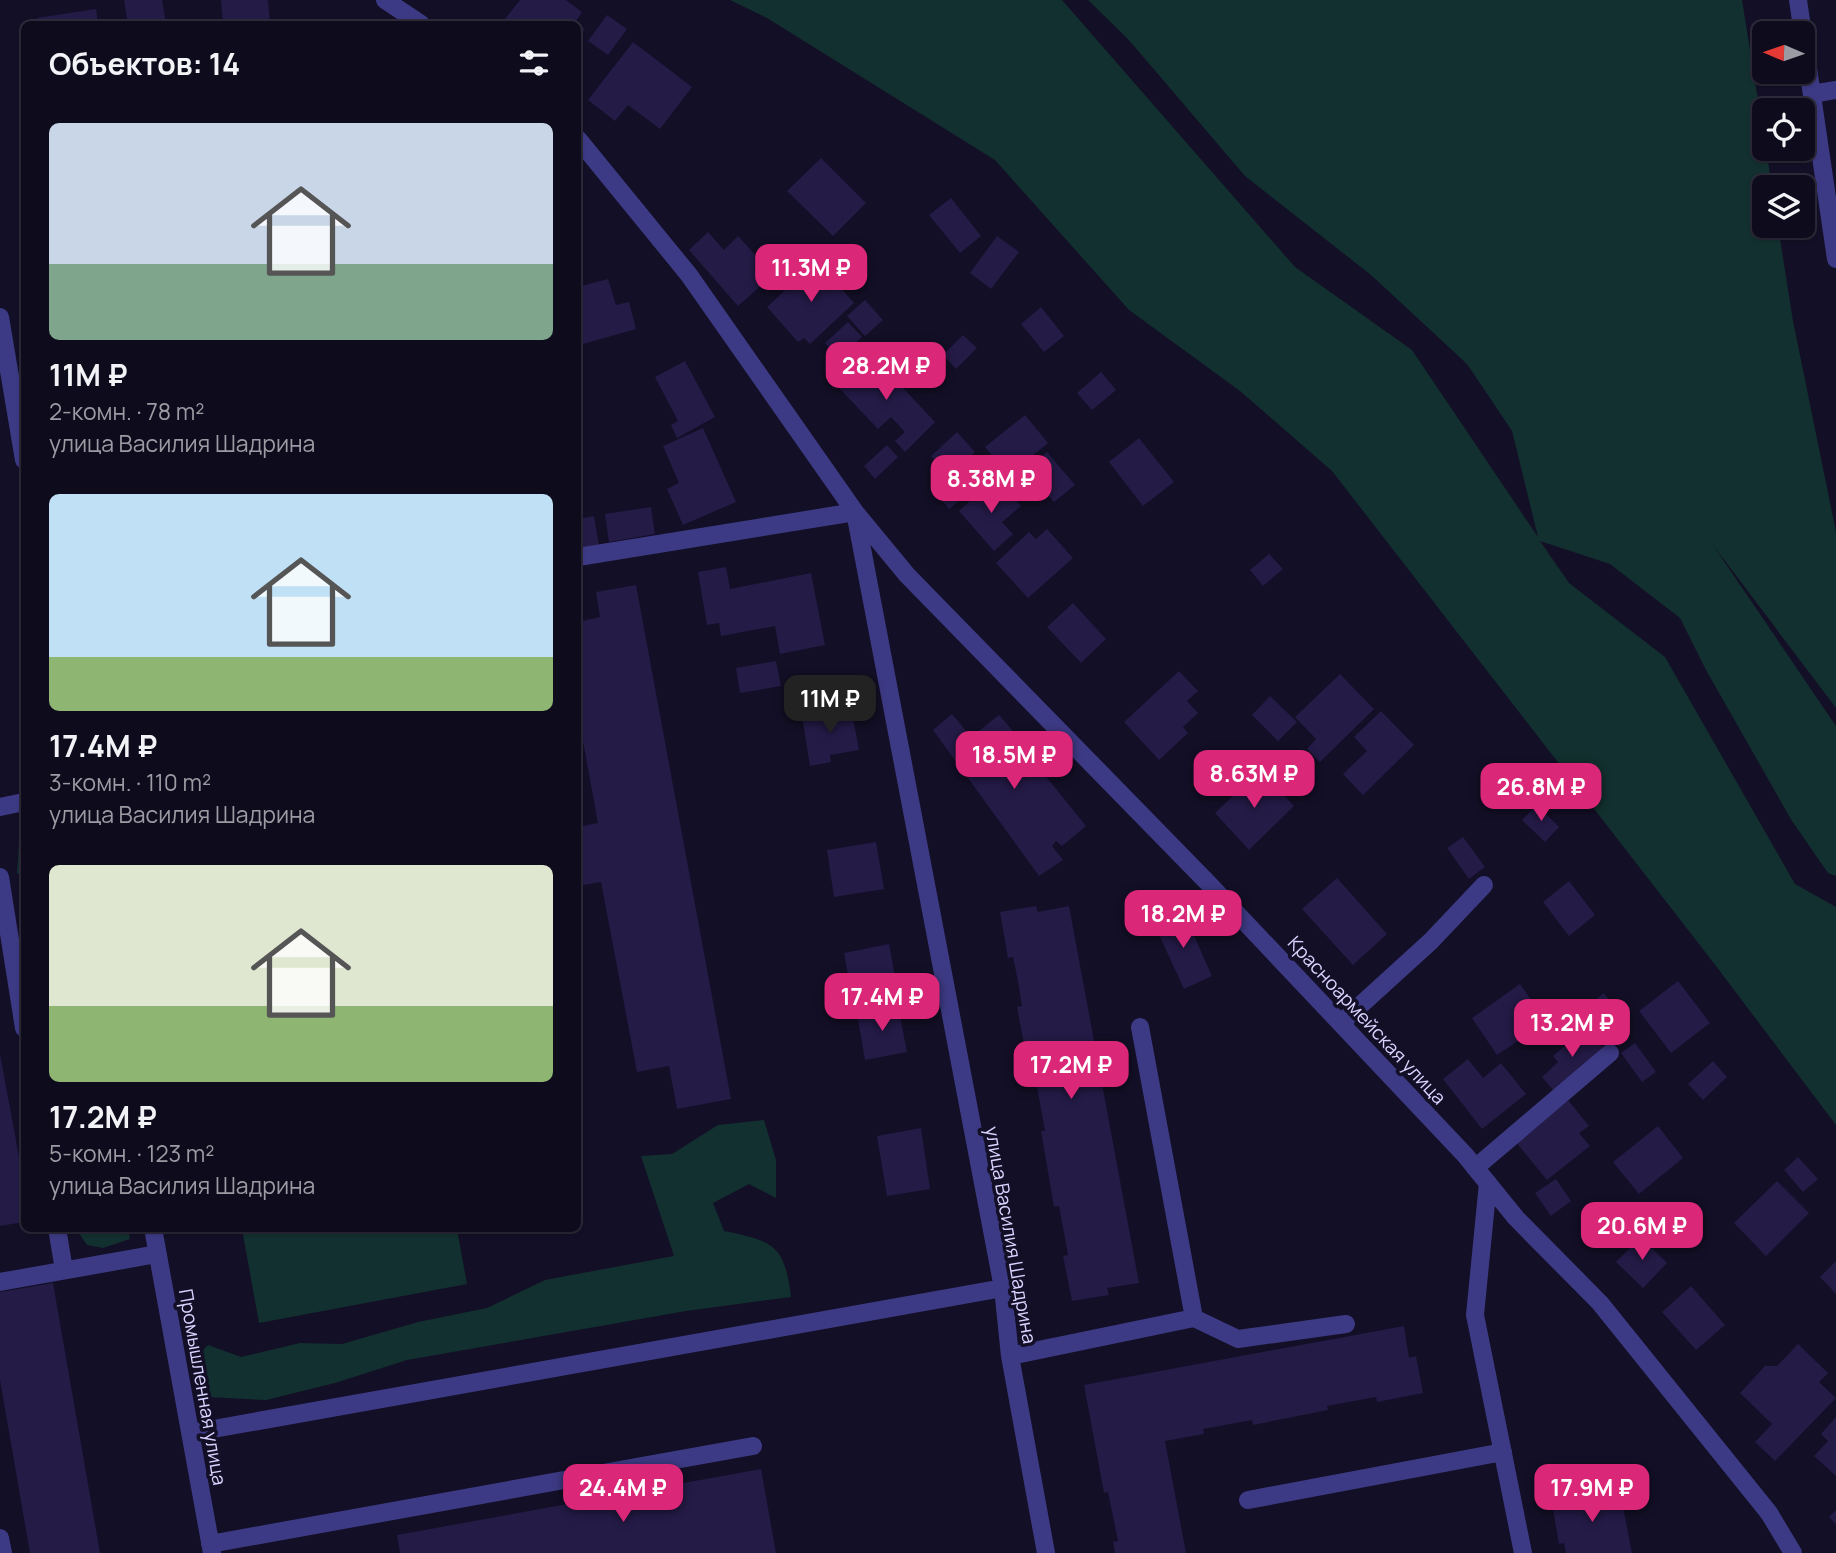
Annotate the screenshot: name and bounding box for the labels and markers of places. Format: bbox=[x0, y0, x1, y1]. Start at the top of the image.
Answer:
pin: 11.3M ₽ bbox=[746, 244, 876, 304]
pin: 28.2M ₽ bbox=[821, 342, 951, 402]
pin: 8.38M ₽ bbox=[926, 456, 1056, 515]
pin: 11M ₽ bbox=[781, 676, 879, 735]
pin: 18.5M ₽ bbox=[949, 732, 1079, 791]
pin: 8.63M ₽ bbox=[1189, 750, 1319, 810]
pin: 26.8M ₽ bbox=[1476, 764, 1606, 823]
pin: 18.2M ₽ bbox=[1118, 890, 1248, 950]
pin: 17.4M ₽ bbox=[817, 974, 947, 1033]
pin: 13.2M ₽ bbox=[1507, 1000, 1637, 1059]
pin: 17.2M ₽ bbox=[1006, 1042, 1136, 1101]
pin: 20.6M ₽ bbox=[1577, 1202, 1707, 1262]
pin: 24.4M ₽ bbox=[558, 1464, 688, 1524]
pin: 17.9M ₽ bbox=[1527, 1464, 1657, 1524]

